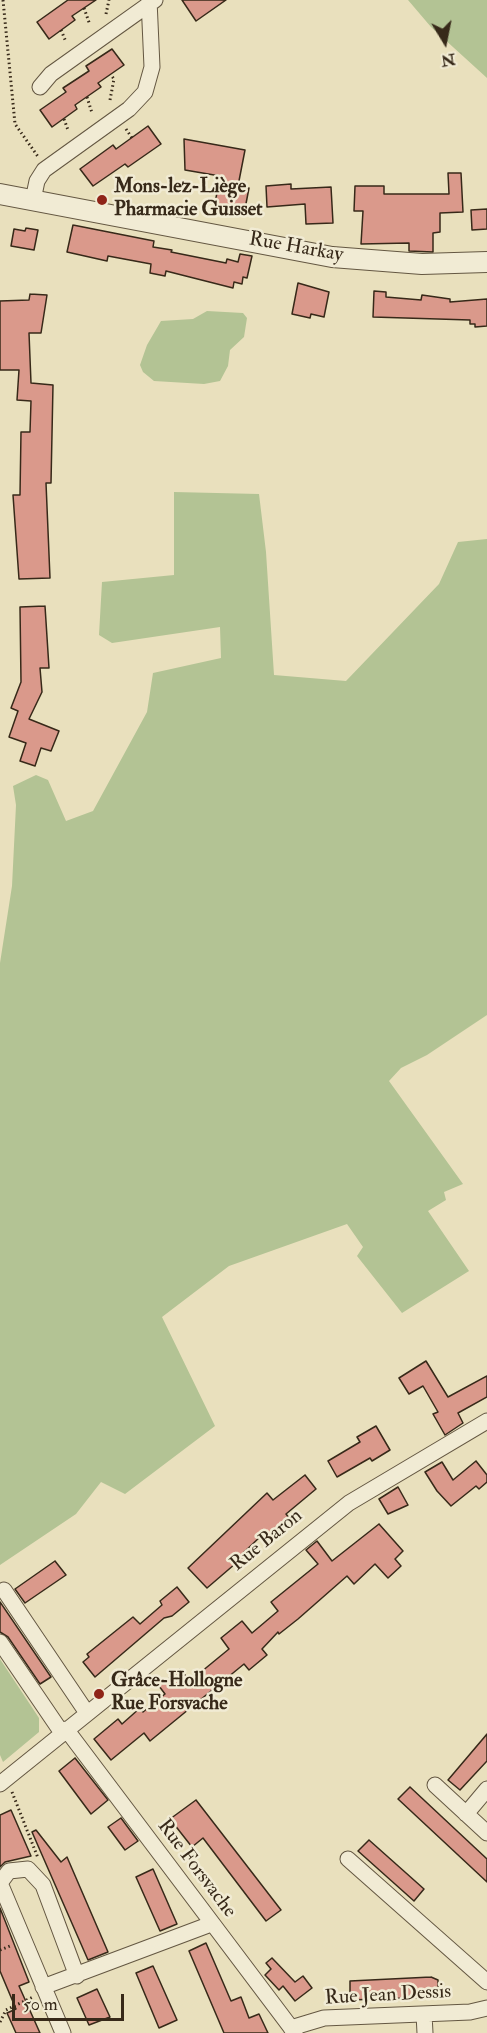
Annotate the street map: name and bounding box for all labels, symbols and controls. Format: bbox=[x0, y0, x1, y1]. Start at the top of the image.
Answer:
north arrow bbox=[415, 12, 475, 72]
text: N bbox=[439, 49, 457, 71]
place label: Mons-lez-Liège Pharmacie Guisset bbox=[114, 176, 263, 223]
marker: Mons-lez-Liège Pharmacie Guisset bbox=[95, 193, 109, 207]
street label: Rue Harkay bbox=[247, 228, 345, 268]
street label: Rue Baron bbox=[226, 1505, 308, 1577]
place label: Grâce-Hollogne Rue Forsvache bbox=[111, 1670, 242, 1717]
marker: Grâce-Hollogne Rue Forsvache bbox=[92, 1687, 106, 1701]
street label: Rue Forsvache bbox=[151, 1815, 241, 1923]
street label: Rue Jean Dessis bbox=[324, 1981, 452, 2011]
scale bar bbox=[15, 1982, 128, 2020]
text: 50 m bbox=[23, 1993, 58, 2016]

